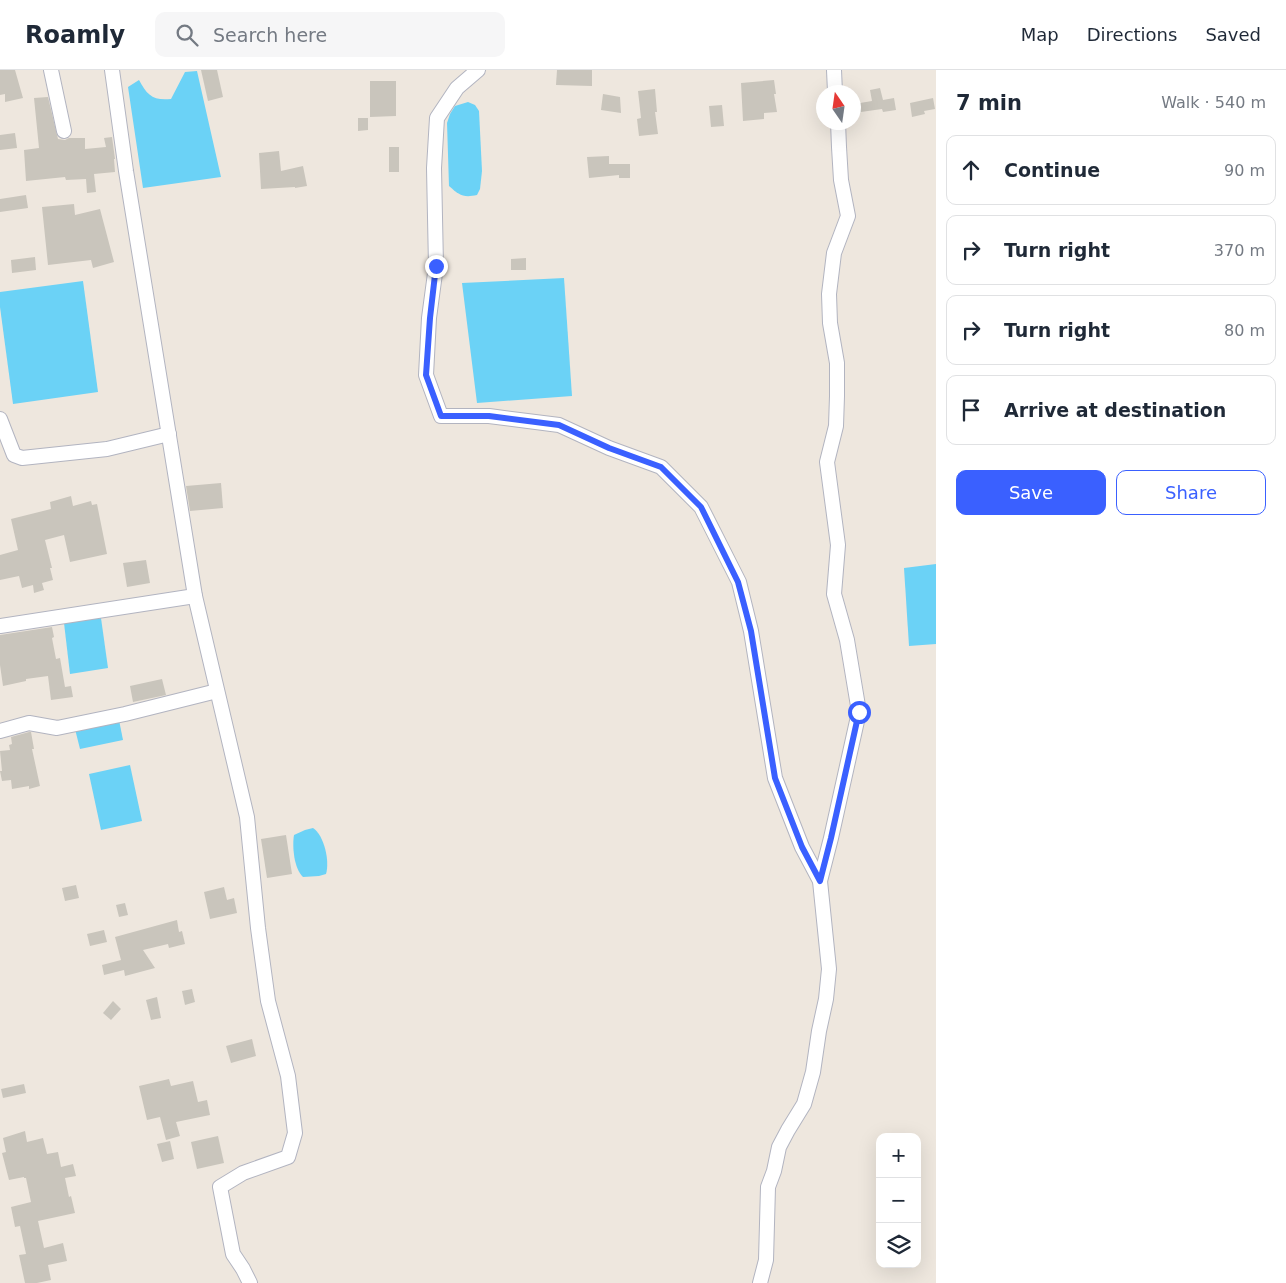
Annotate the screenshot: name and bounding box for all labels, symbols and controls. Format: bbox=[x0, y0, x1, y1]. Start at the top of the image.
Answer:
search box bbox=[155, 12, 505, 57]
text: Roamly bbox=[25, 21, 125, 49]
icon: search bbox=[173, 21, 201, 49]
text: Search here bbox=[213, 24, 327, 46]
text: Map bbox=[1021, 24, 1059, 45]
text: Directions bbox=[1087, 24, 1177, 45]
text: Saved bbox=[1205, 24, 1261, 45]
north arrow bbox=[816, 85, 861, 130]
text: 7 min bbox=[956, 91, 1022, 115]
text: Walk · 540 m bbox=[1161, 93, 1266, 112]
icon: ahead bbox=[957, 156, 985, 184]
text: Continue bbox=[1004, 159, 1100, 181]
text: 90 m bbox=[1224, 161, 1265, 180]
icon: right bbox=[957, 236, 985, 264]
text: Turn right bbox=[1004, 239, 1110, 261]
text: 370 m bbox=[1214, 241, 1265, 260]
route end bbox=[425, 255, 448, 278]
icon: right bbox=[957, 316, 985, 344]
text: Turn right bbox=[1004, 319, 1110, 341]
text: 80 m bbox=[1224, 321, 1265, 340]
icon: arrive bbox=[957, 396, 985, 424]
text: Arrive at destination bbox=[1004, 399, 1226, 421]
button: Save bbox=[956, 470, 1106, 515]
button: Share bbox=[1116, 470, 1266, 515]
route start bbox=[848, 701, 871, 724]
map controls bbox=[876, 1133, 921, 1268]
button: + bbox=[876, 1133, 921, 1178]
button: − bbox=[876, 1178, 921, 1223]
button: layers bbox=[876, 1223, 921, 1268]

